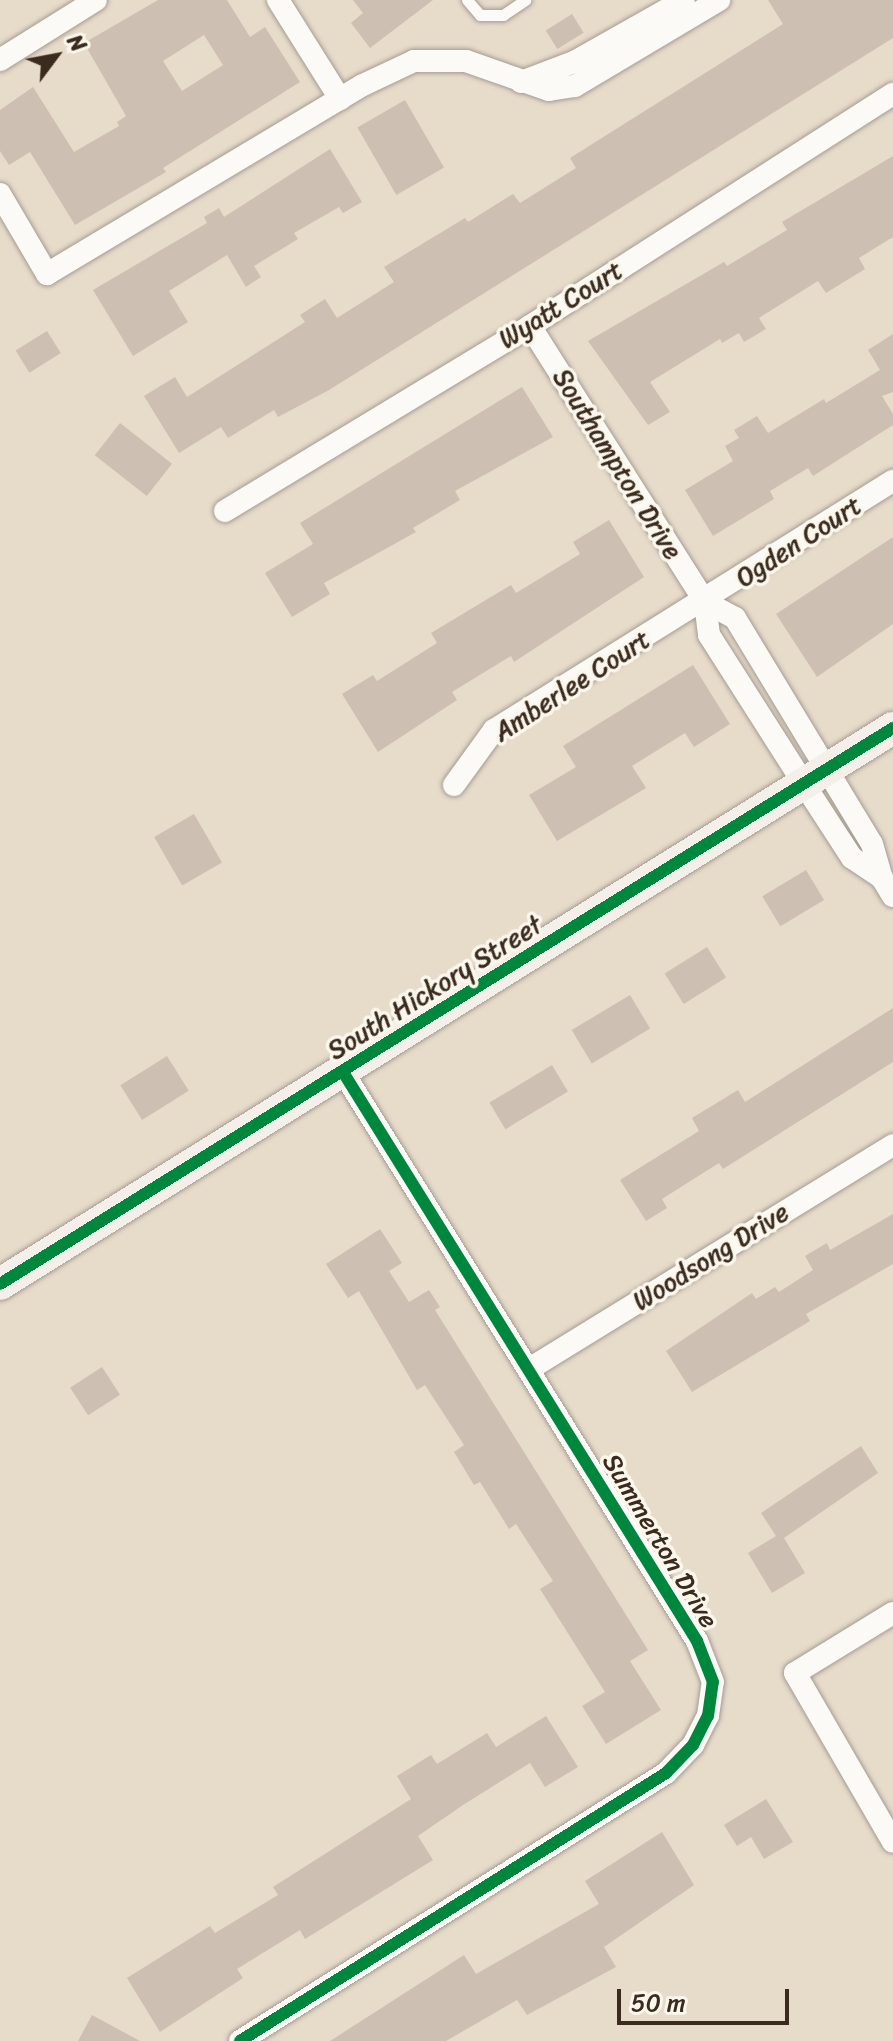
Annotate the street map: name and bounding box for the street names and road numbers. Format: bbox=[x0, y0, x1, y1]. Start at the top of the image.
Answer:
street label: Wyatt Court bbox=[493, 255, 629, 355]
street label: Southampton Drive bbox=[546, 363, 688, 565]
street label: Ogden Court bbox=[730, 490, 868, 594]
street label: Amberlee Court bbox=[488, 624, 656, 748]
street label: South Hickory Street bbox=[322, 909, 548, 1067]
street label: Woodsong Drive bbox=[627, 1197, 795, 1317]
street label: Summerton Drive bbox=[596, 1448, 724, 1634]

